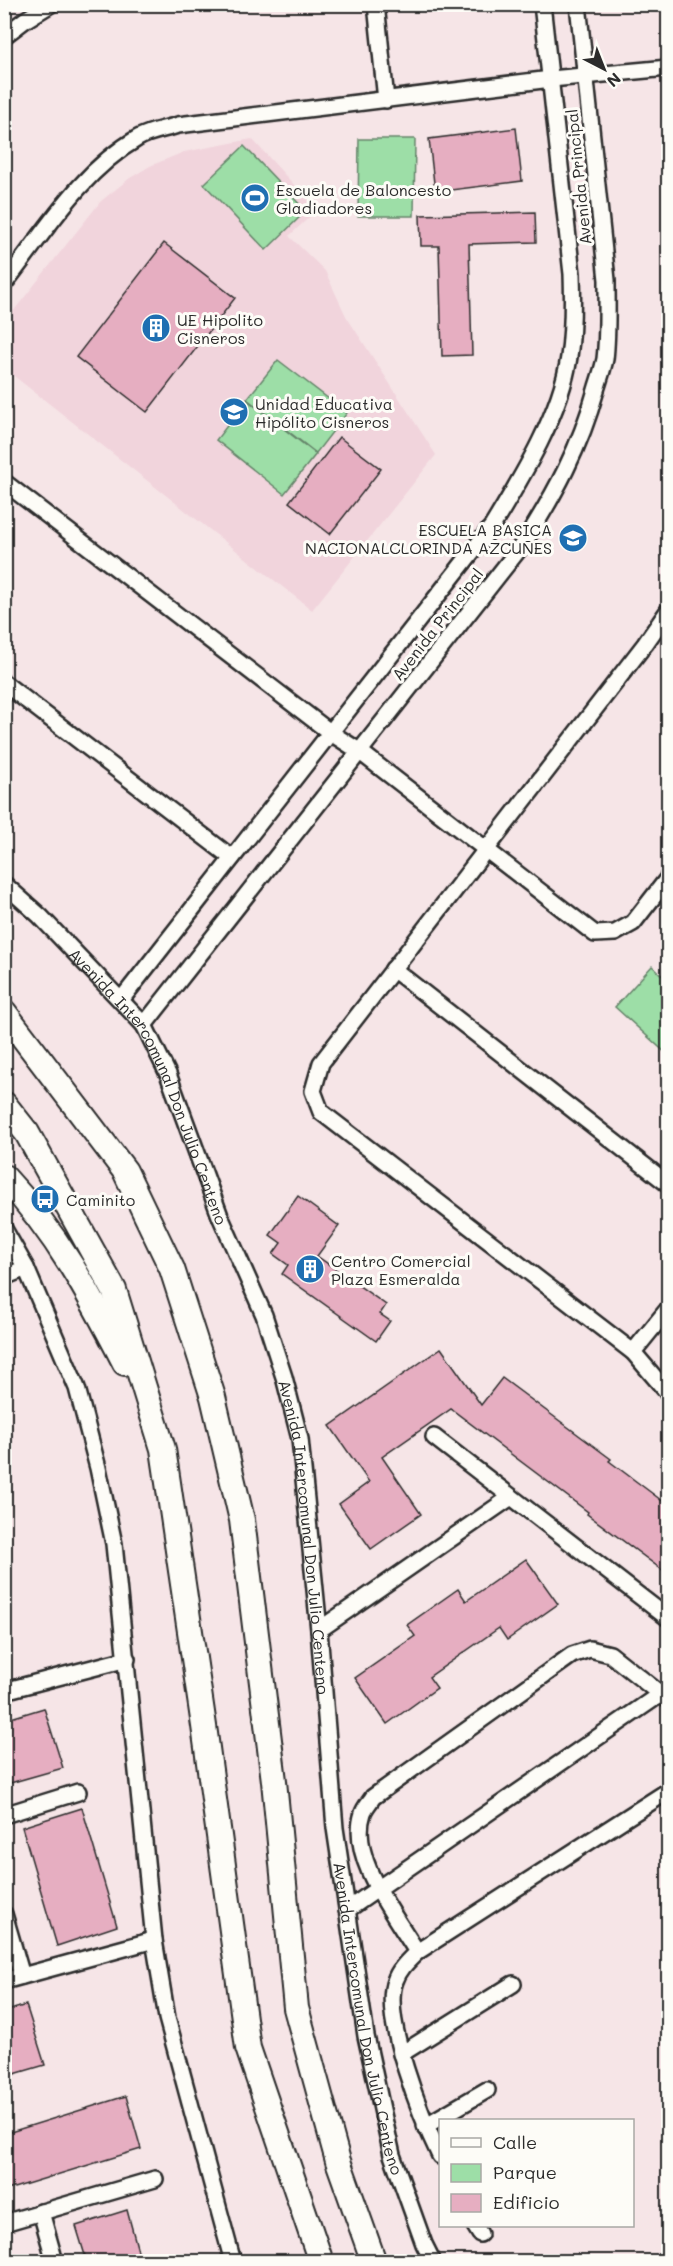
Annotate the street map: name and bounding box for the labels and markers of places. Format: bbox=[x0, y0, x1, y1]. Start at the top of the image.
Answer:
place label: Escuela de Baloncesto Gladiadores bbox=[276, 179, 451, 218]
sports icon: Escuela de Baloncesto Gladiadores bbox=[239, 182, 271, 214]
place label: UE Hipolito Cisneros bbox=[177, 309, 263, 348]
building icon: UE Hipolito Cisneros bbox=[140, 312, 172, 344]
place label: Unidad Educativa Hipólito Cisneros bbox=[255, 393, 393, 432]
school or university icon: Unidad Educativa Hipólito Cisneros bbox=[218, 396, 250, 428]
place label: ESCUELA BASICA NACIONALCLORINDA AZCUÑES bbox=[305, 519, 552, 558]
school or university icon: ESCUELA BASICA NACIONALCLORINDA AZCUÑES bbox=[557, 522, 589, 554]
bus stop icon: Caminito bbox=[29, 1183, 61, 1215]
place label: Caminito bbox=[66, 1189, 135, 1210]
place label: Centro Comercial Plaza Esmeralda bbox=[331, 1250, 471, 1289]
building icon: Centro Comercial Plaza Esmeralda bbox=[294, 1253, 326, 1285]

